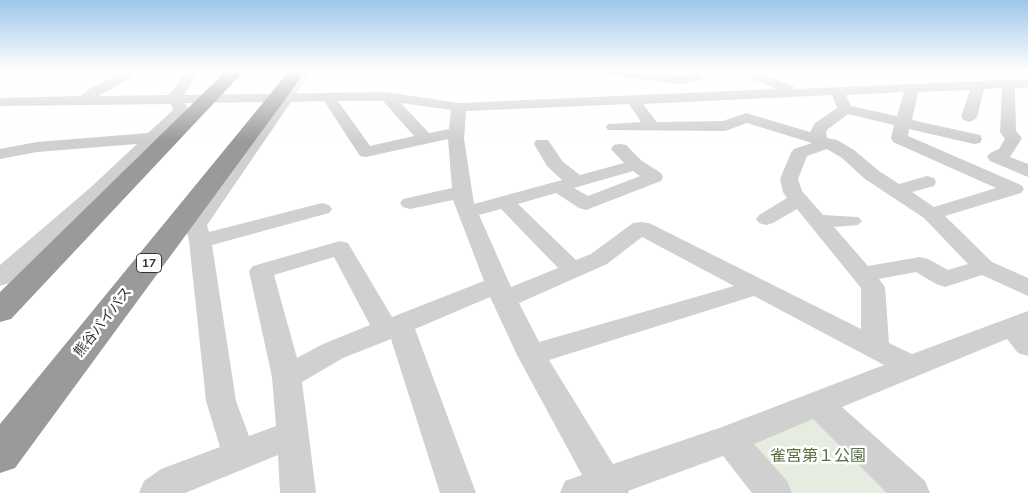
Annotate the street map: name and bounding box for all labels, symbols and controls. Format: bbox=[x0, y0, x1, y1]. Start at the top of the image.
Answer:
road number: 17 bbox=[136, 254, 162, 272]
street label: 熊谷バイパス bbox=[71, 284, 135, 360]
park label: 雀宮第１公園 bbox=[770, 446, 866, 466]

